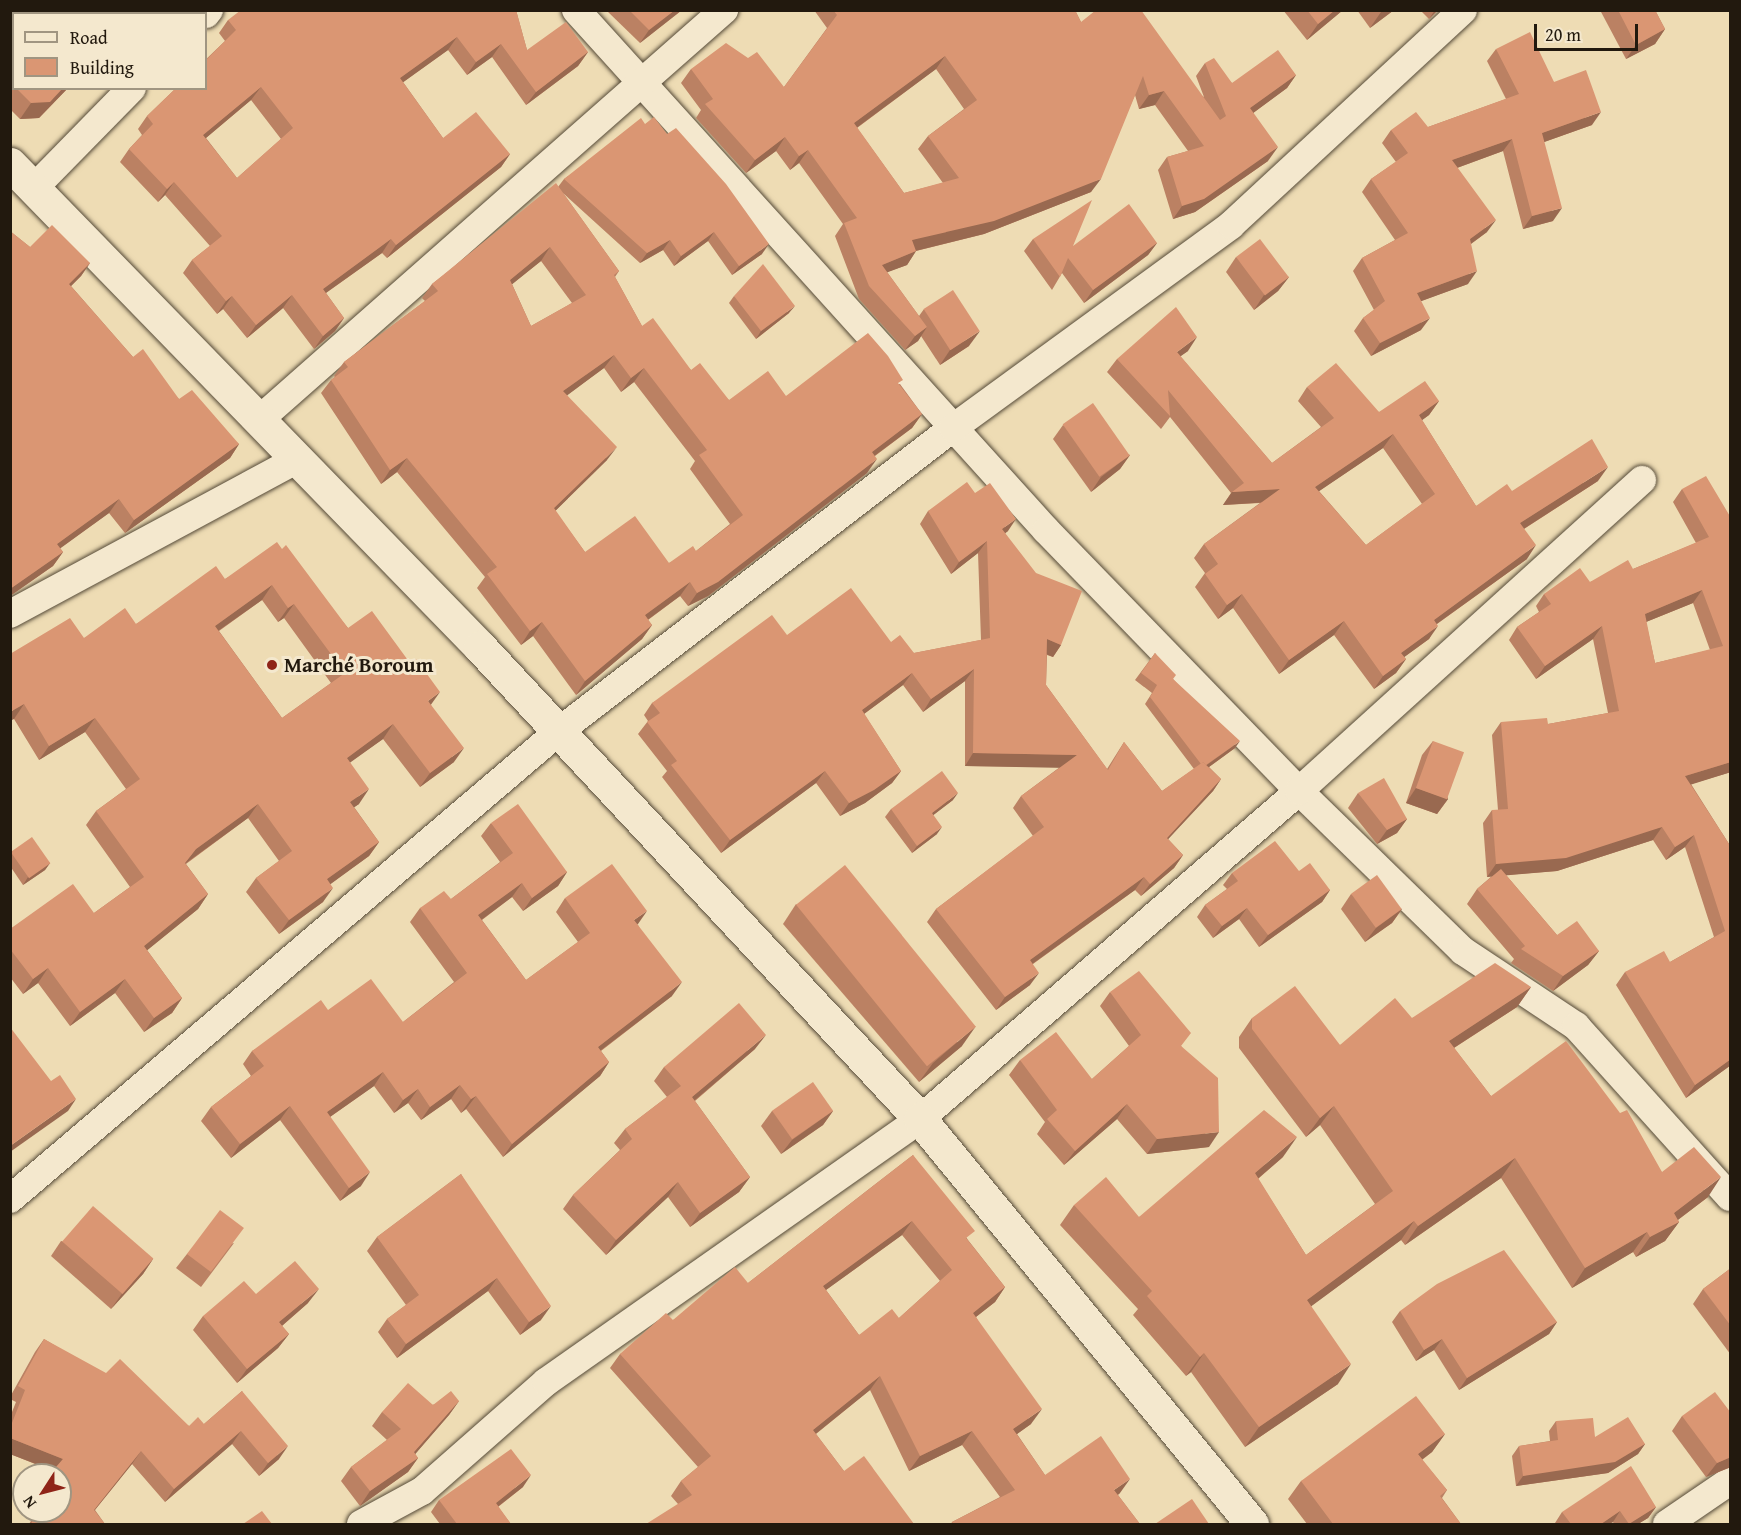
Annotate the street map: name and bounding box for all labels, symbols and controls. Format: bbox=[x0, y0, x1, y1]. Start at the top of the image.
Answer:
legend bbox=[12, 12, 207, 90]
scale bar bbox=[1537, 12, 1640, 50]
text: 20 m bbox=[1545, 21, 1581, 48]
text: Road bbox=[70, 24, 108, 51]
text: Building bbox=[70, 54, 134, 81]
place label: Marché Boroum bbox=[284, 652, 434, 678]
marker: Marché Boroum bbox=[265, 658, 279, 672]
north arrow bbox=[12, 1463, 72, 1523]
text: N bbox=[16, 1491, 42, 1514]

